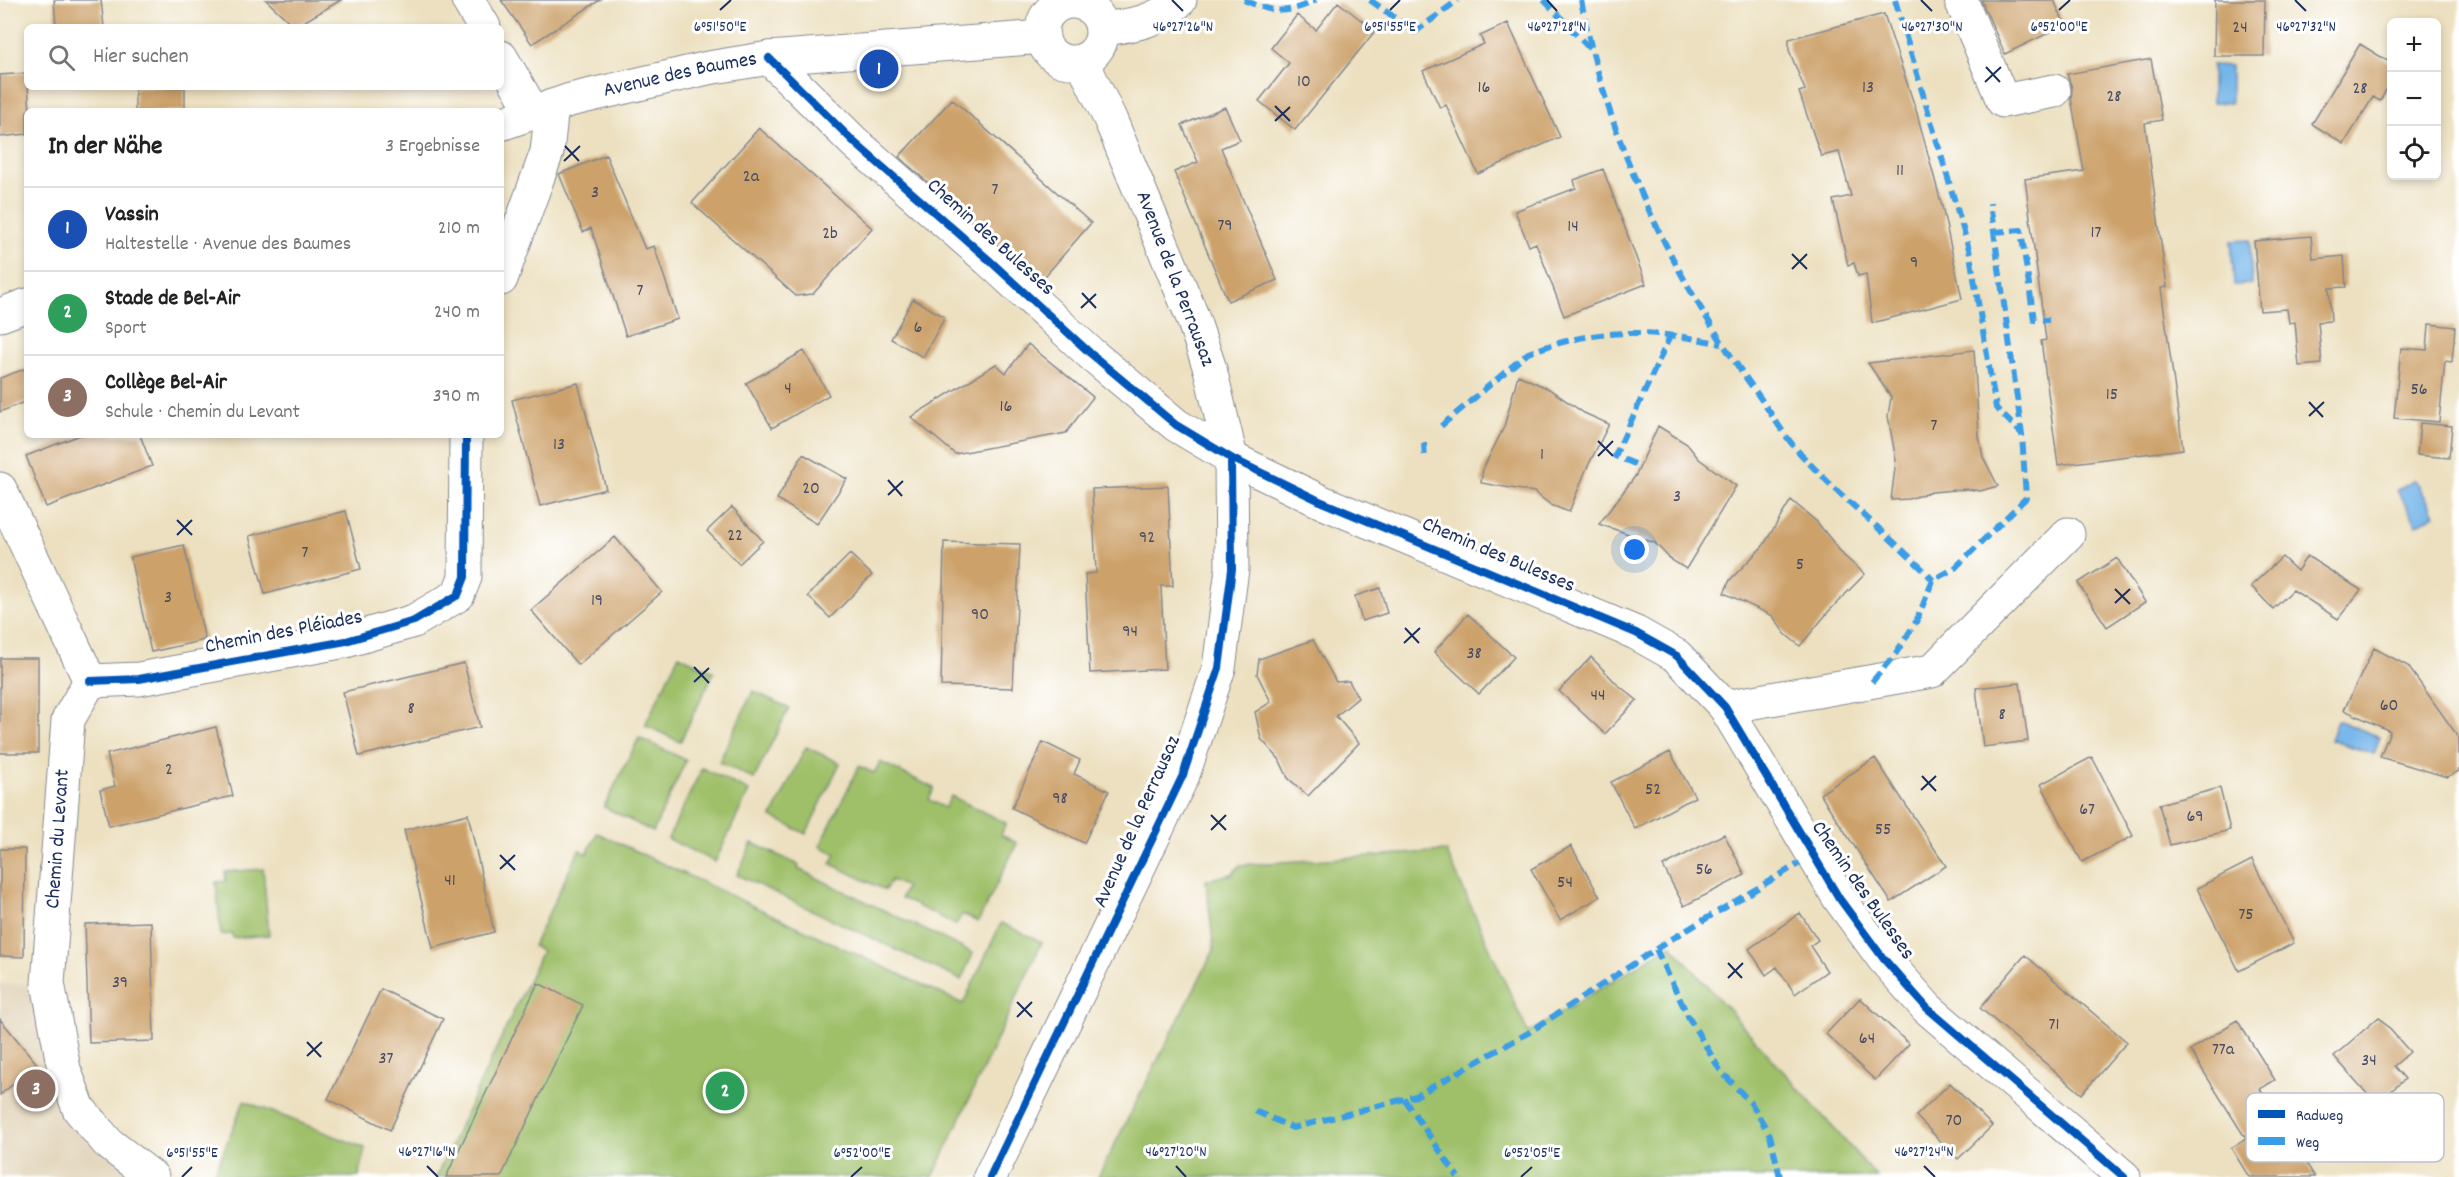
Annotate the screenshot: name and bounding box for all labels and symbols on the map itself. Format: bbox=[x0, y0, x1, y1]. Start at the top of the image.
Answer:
house number: 24 bbox=[2232, 16, 2248, 41]
text: 6°51'50"E bbox=[694, 17, 746, 39]
text: 46°27'26"N bbox=[1153, 17, 1213, 39]
text: 6°51'55"E bbox=[1364, 17, 1416, 39]
text: 46°27'28"N bbox=[1528, 17, 1586, 39]
text: 46°27'30"N bbox=[1901, 17, 1963, 39]
text: 6°52'00"E bbox=[2030, 17, 2088, 39]
text: 46°27'32"N bbox=[2276, 17, 2336, 39]
street label: Avenue des Baumes bbox=[600, 45, 759, 107]
pin: 1 bbox=[860, 46, 898, 92]
house number: 10 bbox=[1297, 70, 1311, 95]
house number: 16 bbox=[1478, 76, 1490, 101]
house number: 13 bbox=[1862, 76, 1874, 101]
house number: 28 bbox=[2352, 77, 2368, 102]
house number: 28 bbox=[2106, 85, 2122, 110]
house number: 11 bbox=[1896, 159, 1904, 184]
house number: 2a bbox=[743, 165, 760, 190]
street label: Chemin des Bulesses bbox=[919, 172, 1061, 304]
house number: 7 bbox=[992, 178, 999, 203]
house number: 3 bbox=[591, 181, 599, 206]
street label: Avenue de la Perrausaz bbox=[1127, 187, 1221, 371]
house number: 79 bbox=[1217, 214, 1233, 239]
house number: 14 bbox=[1567, 215, 1579, 240]
house number: 17 bbox=[2091, 221, 2102, 246]
house number: 2b bbox=[822, 222, 838, 247]
house number: 9 bbox=[1910, 251, 1918, 276]
house number: 7 bbox=[637, 279, 644, 304]
house number: 6 bbox=[914, 316, 922, 341]
house number: 4 bbox=[784, 377, 792, 402]
house number: 56 bbox=[2410, 378, 2428, 403]
house number: 15 bbox=[2106, 383, 2118, 408]
house number: 16 bbox=[1000, 395, 1012, 420]
house number: 7 bbox=[1931, 414, 1938, 439]
house number: 13 bbox=[553, 433, 565, 458]
house number: 1 bbox=[1540, 443, 1544, 468]
house number: 20 bbox=[802, 477, 820, 502]
house number: 3 bbox=[1673, 485, 1681, 510]
street label: Chemin des Bulesses bbox=[1417, 510, 1579, 602]
house number: 22 bbox=[727, 524, 743, 549]
house number: 92 bbox=[1139, 526, 1155, 551]
your location bbox=[1620, 535, 1649, 564]
house number: 7 bbox=[302, 541, 309, 566]
house number: 5 bbox=[1796, 553, 1804, 578]
house number: 3 bbox=[164, 586, 172, 611]
house number: 19 bbox=[591, 589, 603, 614]
street label: Chemin des Pléiades bbox=[203, 603, 365, 663]
house number: 90 bbox=[971, 603, 989, 628]
house number: 94 bbox=[1122, 620, 1138, 645]
house number: 38 bbox=[1466, 642, 1482, 667]
house number: 44 bbox=[1591, 684, 1605, 709]
house number: 60 bbox=[2380, 694, 2398, 719]
house number: 8 bbox=[407, 697, 415, 722]
house number: 8 bbox=[1998, 703, 2006, 728]
street label: Avenue de la Perrausaz bbox=[1087, 731, 1189, 913]
house number: 2 bbox=[165, 758, 173, 783]
street label: Chemin du Levant bbox=[39, 768, 79, 910]
house number: 52 bbox=[1645, 778, 1661, 803]
house number: 98 bbox=[1052, 787, 1068, 812]
house number: 67 bbox=[2079, 798, 2095, 823]
house number: 69 bbox=[2186, 805, 2204, 830]
street label: Chemin des Bulesses bbox=[1803, 815, 1921, 967]
house number: 55 bbox=[1875, 818, 1891, 843]
house number: 56 bbox=[1695, 858, 1713, 883]
house number: 41 bbox=[444, 869, 456, 894]
house number: 54 bbox=[1557, 871, 1573, 896]
house number: 75 bbox=[2238, 903, 2254, 928]
house number: 39 bbox=[112, 971, 128, 996]
house number: 71 bbox=[2049, 1013, 2059, 1038]
house number: 64 bbox=[1859, 1027, 1875, 1052]
house number: 77a bbox=[2212, 1038, 2235, 1063]
house number: 37 bbox=[379, 1047, 394, 1072]
house number: 34 bbox=[2361, 1049, 2377, 1074]
pin: 3 bbox=[16, 1066, 56, 1112]
pin: 2 bbox=[706, 1068, 744, 1114]
legend bbox=[2246, 1093, 2444, 1162]
text: Radweg bbox=[2296, 1105, 2343, 1128]
house number: 70 bbox=[1946, 1109, 1962, 1134]
text: Weg bbox=[2296, 1132, 2319, 1155]
text: 46°27'16"N bbox=[398, 1142, 456, 1164]
text: 46°27'20"N bbox=[1145, 1142, 1207, 1164]
text: 46°27'24"N bbox=[1894, 1142, 1954, 1164]
text: 6°51'55"E bbox=[166, 1143, 218, 1165]
text: 6°52'00"E bbox=[833, 1143, 891, 1165]
text: 6°52'05"E bbox=[1504, 1143, 1560, 1165]

